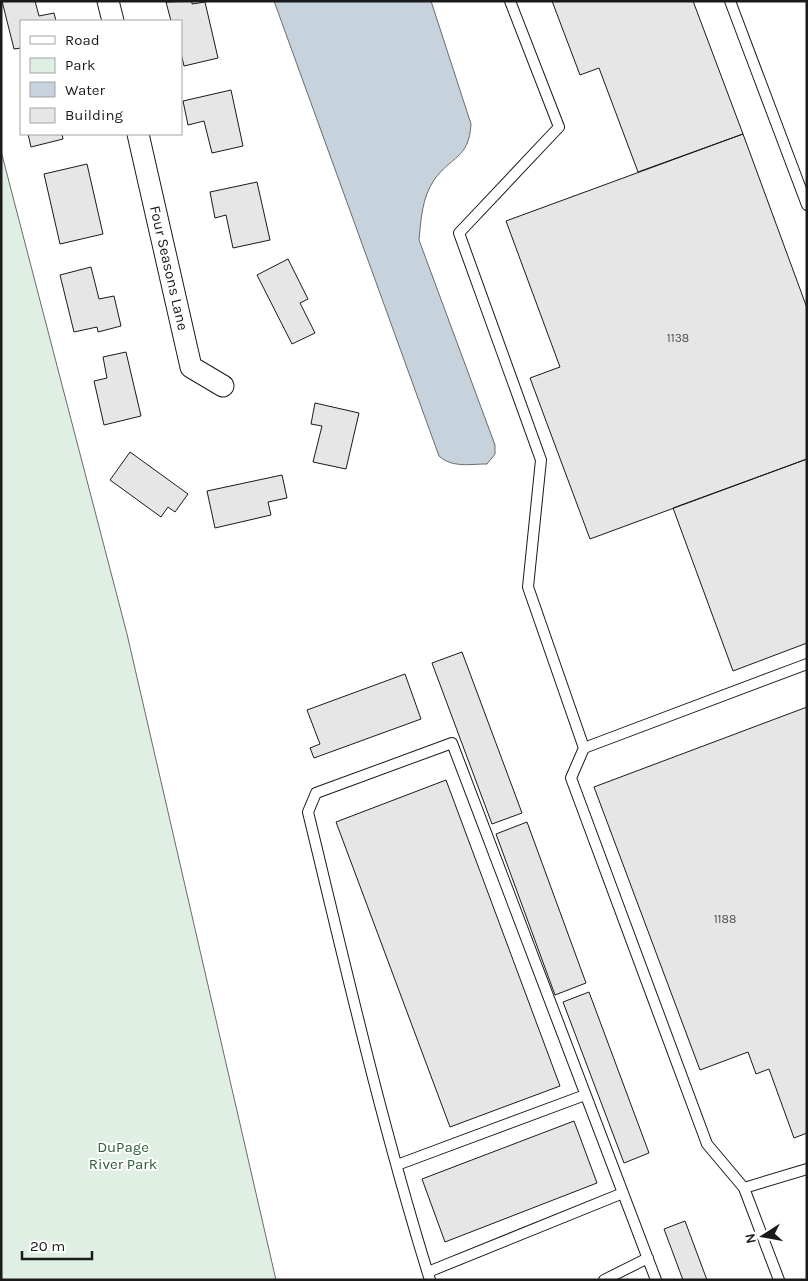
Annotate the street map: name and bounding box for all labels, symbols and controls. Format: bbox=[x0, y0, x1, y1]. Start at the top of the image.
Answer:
legend bbox=[20, 20, 182, 135]
text: Road bbox=[65, 31, 100, 49]
text: Park bbox=[65, 56, 95, 74]
text: Water bbox=[65, 81, 106, 99]
text: Building bbox=[65, 106, 123, 124]
street label: Four Seasons Lane bbox=[146, 204, 192, 332]
house number: 1138 bbox=[667, 331, 689, 345]
house number: 1188 bbox=[714, 912, 736, 926]
park label: DuPage River Park bbox=[89, 1138, 157, 1173]
north arrow bbox=[738, 1211, 788, 1261]
scale bar bbox=[22, 1228, 92, 1260]
text: N bbox=[741, 1232, 760, 1245]
text: 20 m bbox=[30, 1237, 65, 1255]

